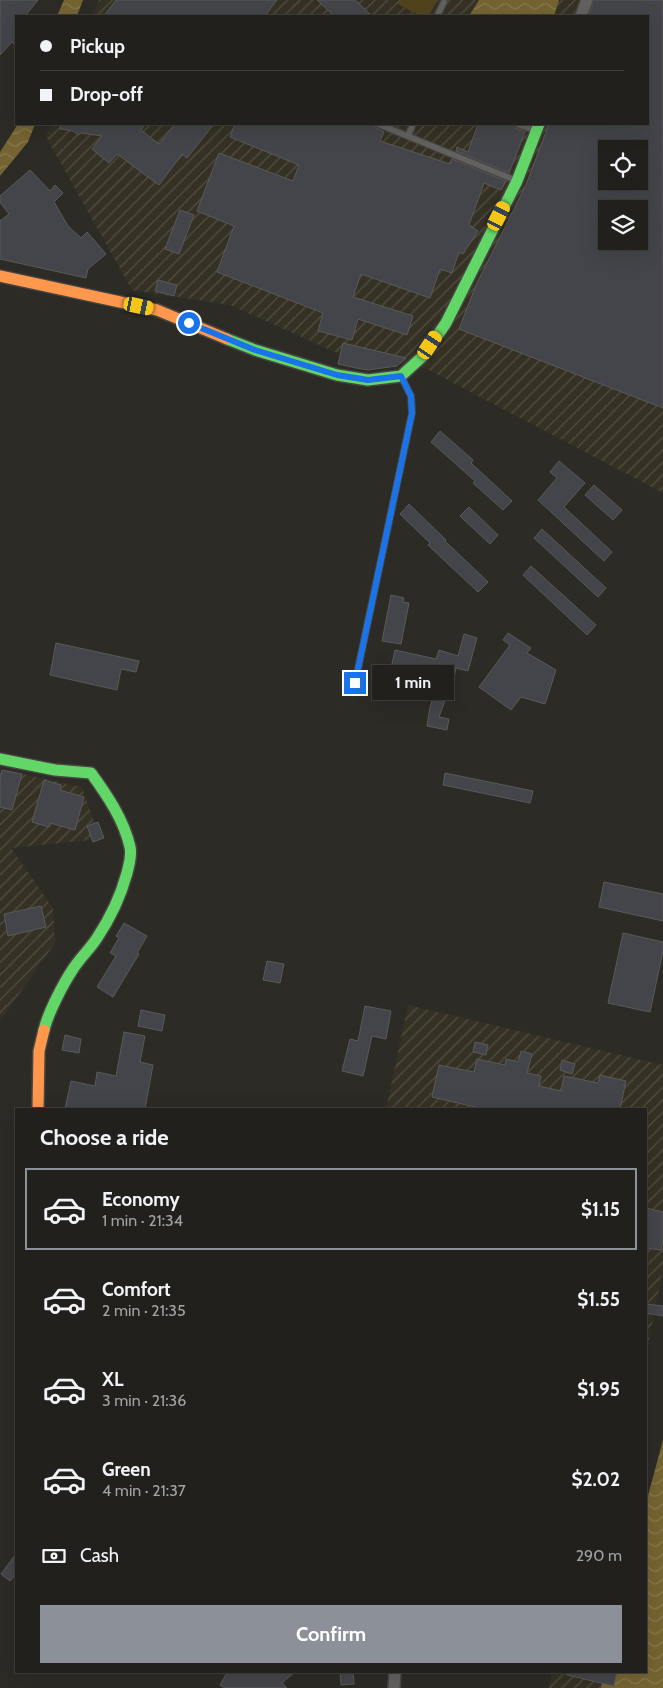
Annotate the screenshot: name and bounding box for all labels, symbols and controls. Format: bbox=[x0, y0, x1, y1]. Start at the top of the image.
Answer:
text: Pickup bbox=[70, 35, 125, 58]
text: Drop-off bbox=[70, 83, 143, 106]
map controls bbox=[598, 140, 648, 250]
button: locate bbox=[598, 140, 648, 190]
car bbox=[485, 199, 512, 233]
button: layers bbox=[598, 200, 648, 250]
car bbox=[122, 296, 155, 316]
route start bbox=[178, 312, 200, 334]
car bbox=[415, 328, 444, 362]
callout: 1 min bbox=[372, 666, 455, 700]
route end bbox=[344, 672, 366, 694]
text: 1 min bbox=[395, 673, 431, 692]
text: Choose a ride bbox=[40, 1124, 169, 1151]
icon: car bbox=[42, 1187, 87, 1232]
text: Economy bbox=[102, 1188, 180, 1211]
text: $1.15 bbox=[581, 1198, 620, 1221]
text: 1 min · 21:34 bbox=[102, 1211, 183, 1230]
icon: car bbox=[42, 1277, 87, 1322]
text: Comfort bbox=[102, 1278, 171, 1301]
text: $1.55 bbox=[577, 1288, 620, 1311]
text: 2 min · 21:35 bbox=[102, 1301, 186, 1320]
icon: car bbox=[42, 1367, 87, 1412]
text: XL bbox=[102, 1368, 123, 1391]
text: $1.95 bbox=[577, 1378, 620, 1401]
text: 3 min · 21:36 bbox=[102, 1391, 186, 1410]
icon: car bbox=[42, 1457, 87, 1502]
text: Green bbox=[102, 1458, 151, 1481]
text: $2.02 bbox=[571, 1468, 620, 1491]
text: 4 min · 21:37 bbox=[102, 1481, 186, 1500]
icon: cash bbox=[40, 1542, 68, 1570]
text: Cash bbox=[80, 1544, 119, 1567]
text: 290 m bbox=[576, 1546, 622, 1565]
button: Confirm bbox=[40, 1605, 622, 1663]

